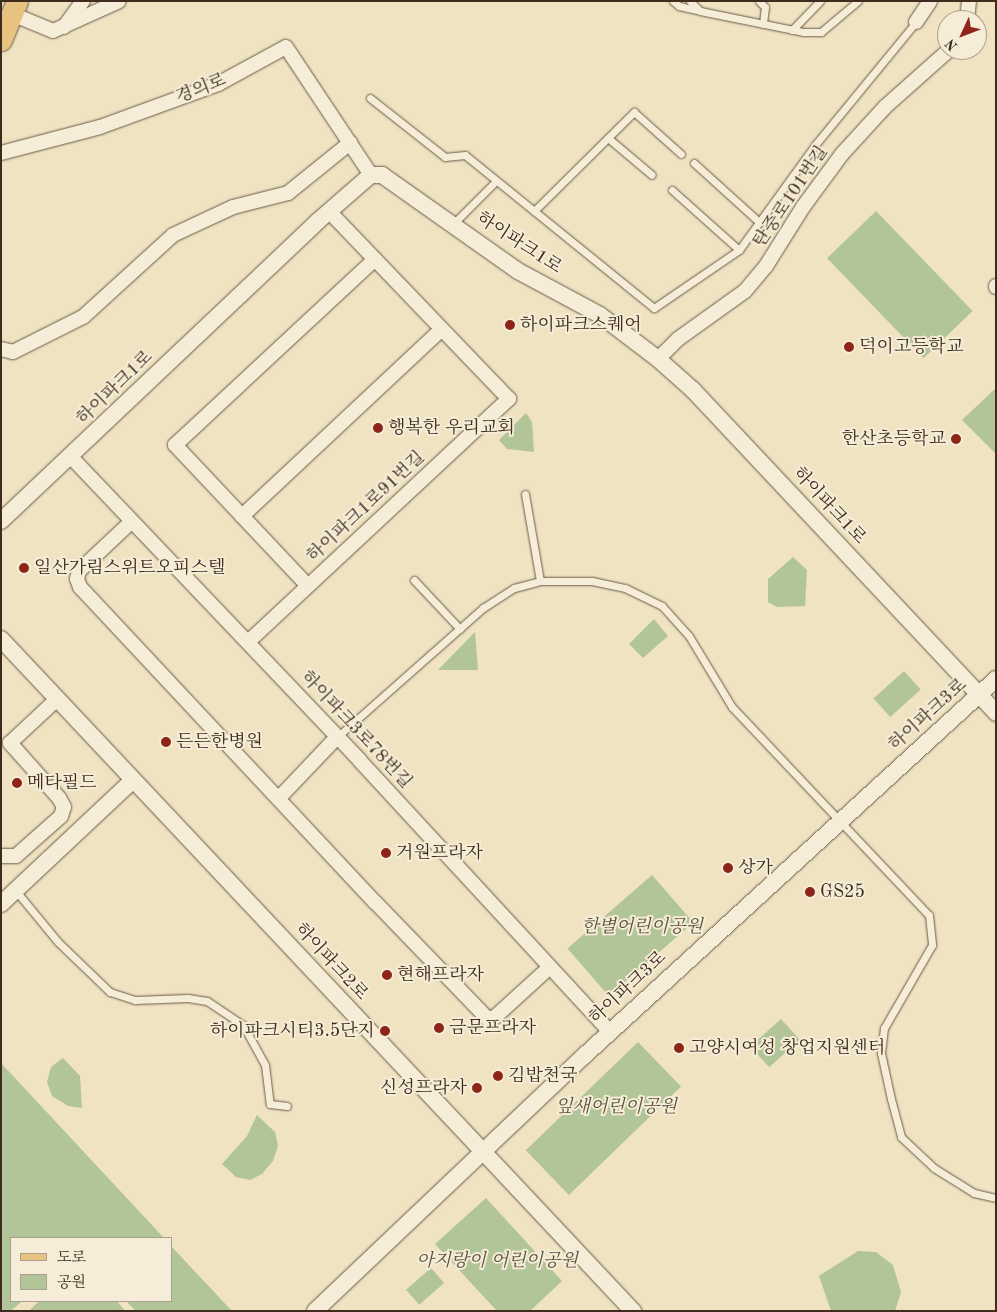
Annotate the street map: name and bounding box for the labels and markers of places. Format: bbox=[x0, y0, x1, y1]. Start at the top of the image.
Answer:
place label: 하이파크스퀘어 bbox=[520, 314, 642, 336]
marker: 하이파크스퀘어 bbox=[504, 319, 516, 331]
place label: 덕이고등학교 bbox=[859, 336, 963, 358]
marker: 덕이고등학교 bbox=[843, 341, 855, 353]
place label: 행복한 우리교회 bbox=[388, 417, 515, 439]
marker: 행복한 우리교회 bbox=[372, 422, 384, 434]
place label: 한산초등학교 bbox=[842, 428, 946, 450]
marker: 한산초등학교 bbox=[950, 433, 962, 445]
place label: 일산가림스위트오피스텔 bbox=[34, 557, 225, 579]
marker: 일산가림스위트오피스텔 bbox=[18, 562, 30, 574]
place label: 든든한병원 bbox=[176, 731, 263, 753]
marker: 든든한병원 bbox=[160, 736, 172, 748]
place label: 메타필드 bbox=[27, 772, 97, 794]
marker: 메타필드 bbox=[11, 777, 23, 789]
place label: 거원프라자 bbox=[396, 842, 483, 864]
marker: 거원프라자 bbox=[380, 847, 392, 859]
place label: 상가 bbox=[738, 857, 773, 879]
marker: 상가 bbox=[722, 862, 734, 874]
place label: GS25 bbox=[820, 881, 865, 903]
marker: GS25 bbox=[804, 886, 816, 898]
place label: 현해프라자 bbox=[397, 964, 484, 986]
marker: 현해프라자 bbox=[381, 969, 393, 981]
place label: 금문프라자 bbox=[449, 1017, 536, 1039]
place label: 하이파크시티3.5단지 bbox=[210, 1020, 375, 1042]
marker: 금문프라자 bbox=[433, 1022, 445, 1034]
marker: 하이파크시티3.5단지 bbox=[379, 1025, 391, 1037]
place label: 고양시여성 창업지원센터 bbox=[689, 1037, 885, 1059]
marker: 고양시여성 창업지원센터 bbox=[673, 1042, 685, 1054]
place label: 김밥천국 bbox=[508, 1065, 578, 1087]
marker: 김밥천국 bbox=[492, 1070, 504, 1082]
place label: 신성프라자 bbox=[380, 1077, 467, 1099]
marker: 신성프라자 bbox=[471, 1082, 483, 1094]

